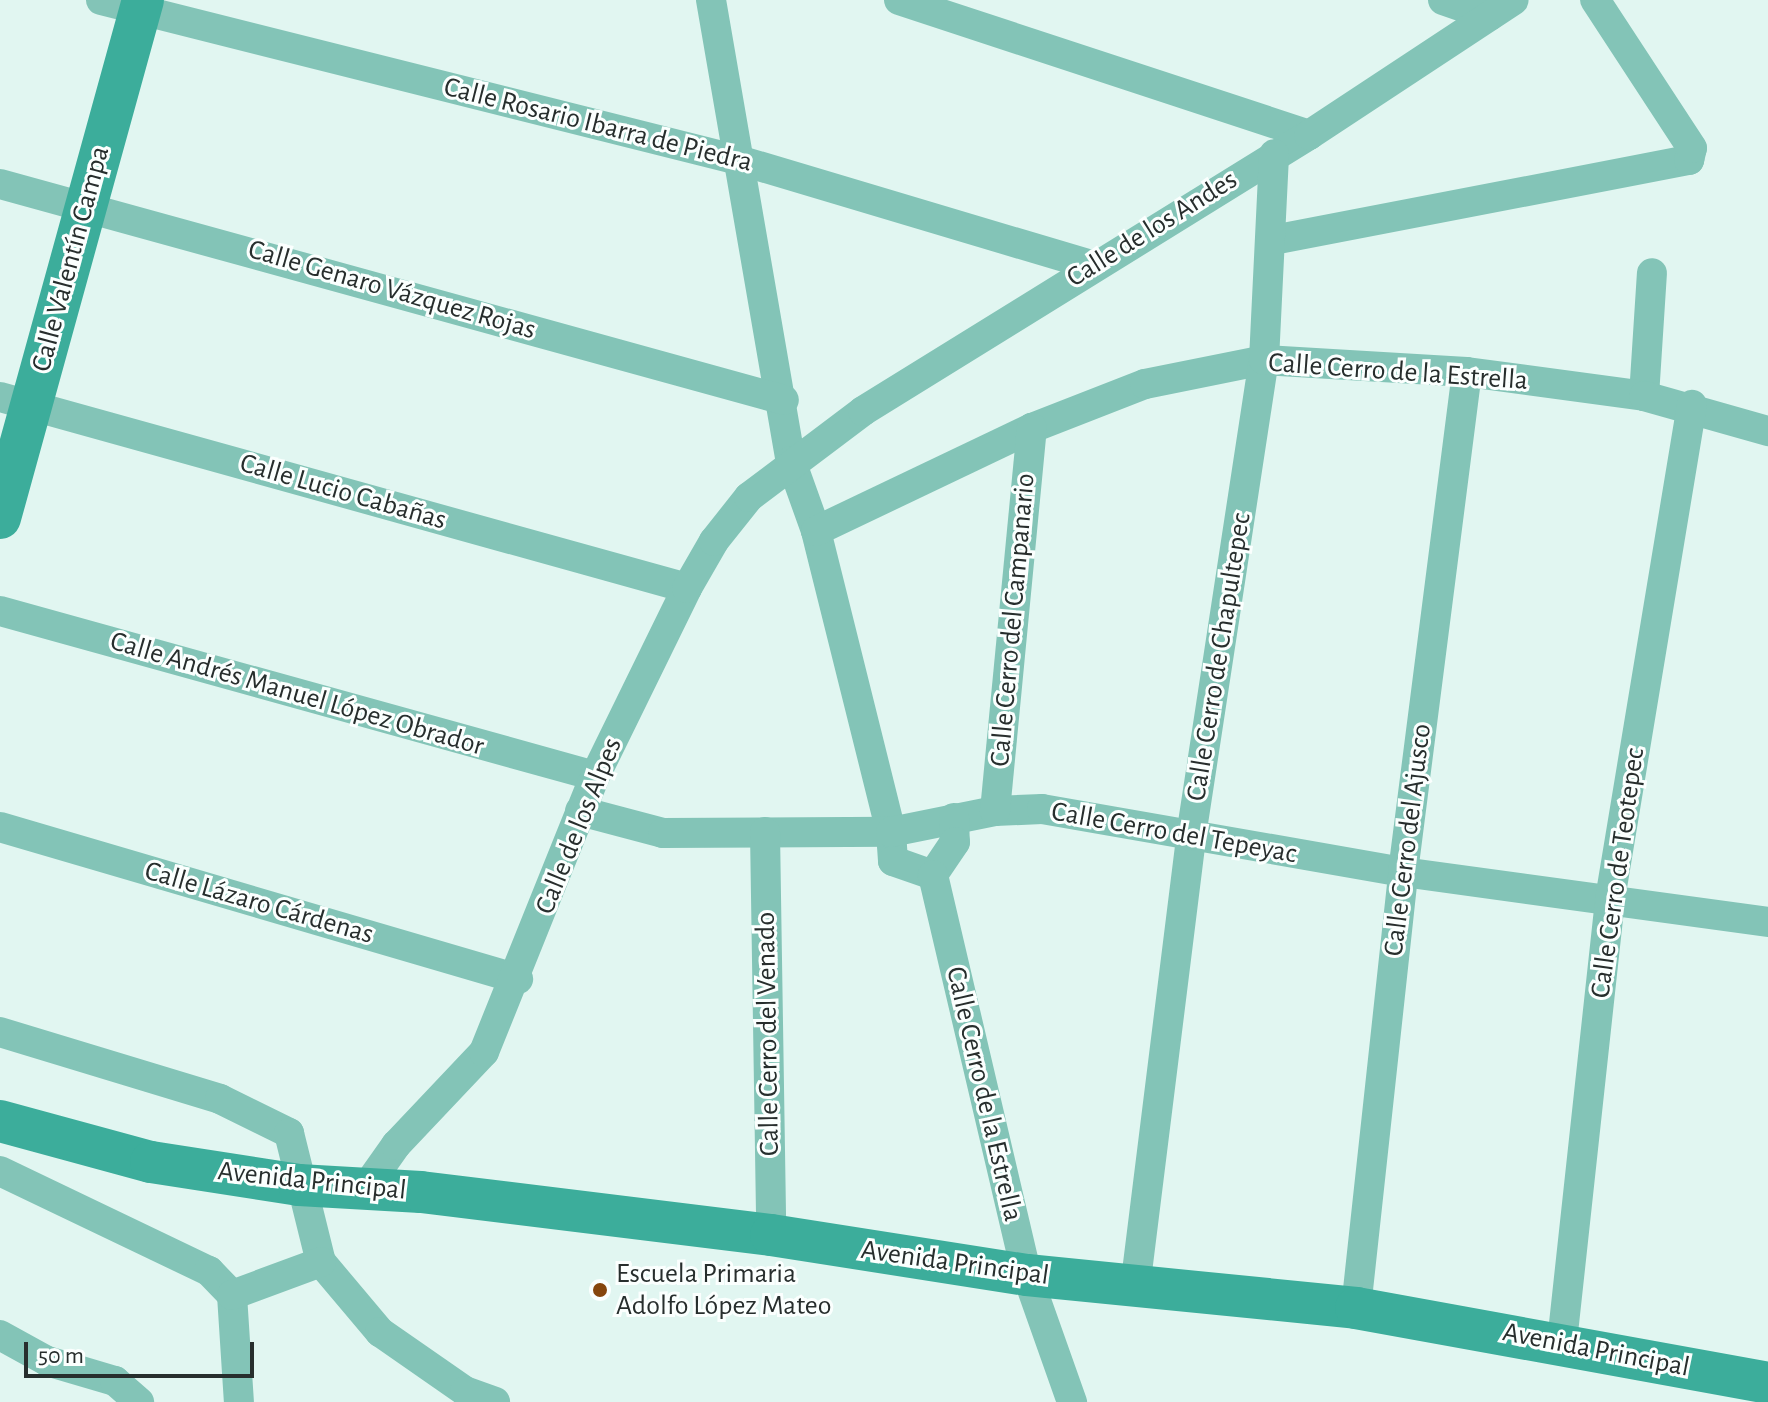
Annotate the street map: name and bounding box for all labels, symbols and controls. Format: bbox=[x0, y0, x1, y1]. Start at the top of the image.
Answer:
street label: Calle Rosario Ibarra de Piedra bbox=[440, 70, 756, 180]
street label: Calle Valentín Campa bbox=[25, 143, 117, 375]
street label: Calle de los Andes bbox=[1061, 163, 1243, 295]
street label: Calle Genaro Vázquez Rojas bbox=[244, 233, 540, 347]
street label: Calle Cerro de la Estrella bbox=[1267, 346, 1529, 398]
street label: Calle Lucio Cabañas bbox=[236, 447, 450, 537]
street label: Calle Cerro del Campanario bbox=[983, 472, 1043, 768]
street label: Calle Cerro de Chapultepec bbox=[1180, 511, 1258, 803]
street label: Calle Andrés Manuel López Obrador bbox=[106, 624, 488, 764]
street label: Calle Cerro del Ajusco bbox=[1377, 722, 1439, 958]
street label: Calle de los Alpes bbox=[528, 733, 630, 919]
street label: Calle Cerro de Teotepec bbox=[1584, 746, 1652, 1000]
street label: Calle Cerro del Tepeyac bbox=[1049, 795, 1299, 871]
street label: Calle Lázaro Cárdenas bbox=[141, 854, 377, 952]
street label: Calle Cerro del Venado bbox=[749, 912, 787, 1156]
street label: Calle Cerro de la Estrella bbox=[938, 963, 1030, 1225]
street label: Avenida Principal bbox=[216, 1154, 408, 1208]
street label: Avenida Principal bbox=[859, 1233, 1051, 1293]
place label: Escuela Primaria Adolfo López Mateo bbox=[616, 1257, 831, 1323]
marker: Escuela Primaria Adolfo López Mateo bbox=[591, 1281, 609, 1299]
street label: Avenida Principal bbox=[1500, 1315, 1692, 1385]
scale bar bbox=[28, 1326, 258, 1376]
text: 50 m bbox=[38, 1344, 84, 1368]

